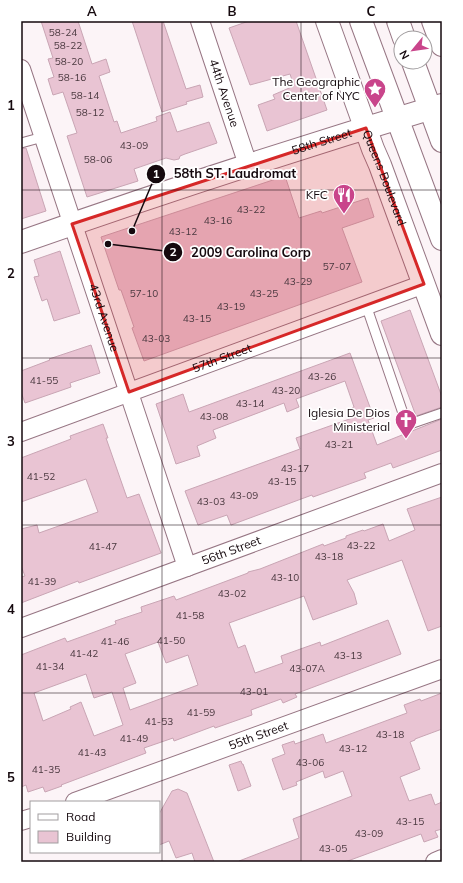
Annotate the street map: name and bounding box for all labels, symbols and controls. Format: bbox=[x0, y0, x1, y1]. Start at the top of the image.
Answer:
text: A bbox=[87, 3, 97, 19]
text: B bbox=[228, 3, 237, 19]
text: C bbox=[367, 3, 376, 19]
house number: 58-24 bbox=[49, 26, 77, 39]
north arrow bbox=[393, 30, 433, 70]
house number: 58-22 bbox=[54, 39, 82, 52]
text: N bbox=[396, 48, 412, 62]
house number: 58-20 bbox=[55, 55, 83, 68]
street label: 44th Avenue bbox=[206, 57, 243, 129]
house number: 58-16 bbox=[58, 71, 86, 84]
place label: The Geographic Center of NYC bbox=[272, 74, 360, 103]
place icon: The Geographic Center of NYC bbox=[362, 76, 388, 109]
house number: 58-14 bbox=[71, 89, 99, 102]
text: 1 bbox=[7, 97, 15, 113]
house number: 58-12 bbox=[76, 106, 104, 119]
street label: 58th Street bbox=[290, 125, 353, 158]
street label: Queens Boulevard bbox=[360, 128, 410, 228]
house number: 43-09 bbox=[120, 139, 148, 152]
house number: 58-06 bbox=[84, 153, 112, 166]
callout: 58th ST. Laudromat bbox=[146, 161, 304, 186]
text: 58th ST. Laudromat bbox=[174, 165, 296, 181]
text: 1 bbox=[152, 166, 160, 181]
restaurant icon: KFC bbox=[331, 182, 357, 215]
place label: KFC bbox=[306, 187, 328, 202]
house number: 43-22 bbox=[237, 203, 265, 216]
house number: 43-16 bbox=[204, 214, 232, 227]
house number: 43-12 bbox=[169, 225, 197, 238]
callout: 2009 Carolina Corp bbox=[163, 240, 319, 265]
text: 2 bbox=[169, 244, 177, 259]
text: 2009 Carolina Corp bbox=[191, 244, 311, 260]
house number: 57-07 bbox=[323, 260, 351, 273]
text: 2 bbox=[7, 265, 15, 281]
house number: 43-29 bbox=[284, 275, 312, 288]
street label: 43rd Avenue bbox=[86, 281, 123, 353]
house number: 57-10 bbox=[130, 287, 158, 300]
house number: 43-25 bbox=[250, 287, 278, 300]
house number: 43-19 bbox=[217, 300, 245, 313]
house number: 43-15 bbox=[183, 312, 211, 325]
house number: 43-03 bbox=[142, 332, 170, 345]
street label: 57th Street bbox=[190, 340, 253, 375]
house number: 43-26 bbox=[308, 370, 336, 383]
house number: 41-55 bbox=[30, 374, 58, 387]
house number: 43-20 bbox=[272, 384, 300, 397]
house number: 43-14 bbox=[236, 397, 264, 410]
place label: Iglesia De Dios Ministerial bbox=[308, 405, 390, 434]
church icon: Iglesia De Dios Ministerial bbox=[393, 407, 419, 440]
house number: 43-08 bbox=[200, 410, 228, 423]
text: 3 bbox=[7, 433, 15, 449]
house number: 43-21 bbox=[325, 438, 353, 451]
house number: 43-17 bbox=[281, 462, 309, 475]
house number: 41-52 bbox=[27, 470, 55, 483]
house number: 43-15 bbox=[268, 475, 296, 488]
house number: 43-09 bbox=[230, 489, 258, 502]
house number: 43-03 bbox=[197, 495, 225, 508]
street label: 56th Street bbox=[199, 532, 263, 568]
house number: 43-22 bbox=[347, 539, 375, 552]
house number: 41-47 bbox=[89, 540, 117, 553]
house number: 43-18 bbox=[315, 550, 343, 563]
house number: 43-10 bbox=[271, 571, 299, 584]
house number: 41-39 bbox=[28, 575, 56, 588]
house number: 43-02 bbox=[218, 587, 246, 600]
text: 4 bbox=[7, 601, 15, 617]
house number: 41-58 bbox=[176, 609, 204, 622]
house number: 41-50 bbox=[157, 634, 185, 647]
house number: 41-46 bbox=[101, 635, 129, 648]
house number: 41-42 bbox=[70, 647, 98, 660]
house number: 43-13 bbox=[334, 649, 362, 662]
house number: 41-34 bbox=[36, 660, 64, 673]
house number: 43-07A bbox=[289, 662, 325, 675]
house number: 43-01 bbox=[240, 685, 268, 698]
house number: 41-59 bbox=[187, 706, 215, 719]
house number: 41-53 bbox=[145, 715, 173, 728]
street label: 55th Street bbox=[226, 717, 290, 753]
house number: 43-18 bbox=[376, 728, 404, 741]
house number: 41-49 bbox=[120, 732, 148, 745]
house number: 43-12 bbox=[339, 742, 367, 755]
house number: 41-43 bbox=[78, 746, 106, 759]
house number: 43-06 bbox=[296, 756, 324, 769]
house number: 41-35 bbox=[32, 763, 60, 776]
text: 5 bbox=[7, 769, 15, 785]
legend bbox=[30, 801, 160, 853]
text: Road bbox=[66, 809, 95, 824]
house number: 43-15 bbox=[396, 815, 424, 828]
house number: 43-09 bbox=[355, 827, 383, 840]
text: Building bbox=[66, 829, 111, 844]
house number: 43-05 bbox=[319, 842, 347, 855]

